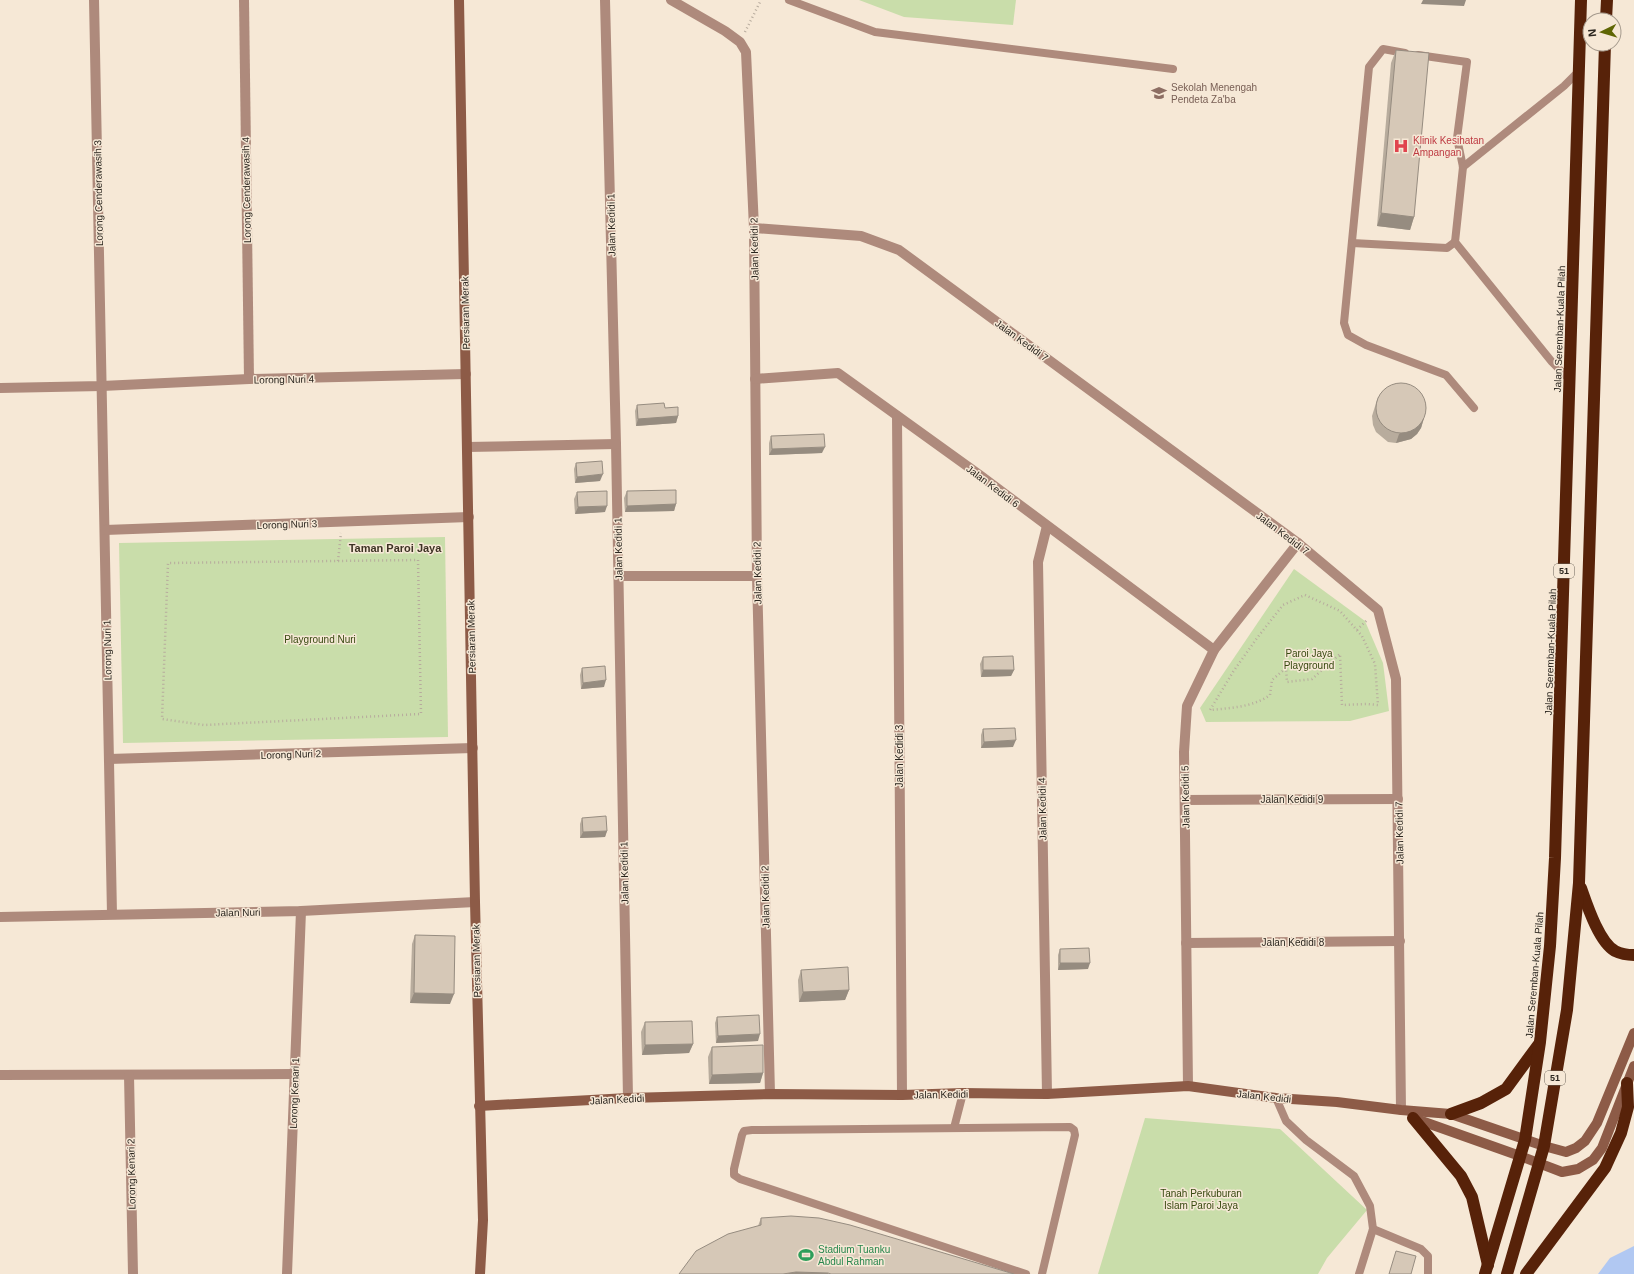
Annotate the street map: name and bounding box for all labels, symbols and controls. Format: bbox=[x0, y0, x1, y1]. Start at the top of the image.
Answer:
north arrow bbox=[1582, 12, 1622, 52]
text: N bbox=[1586, 28, 1598, 37]
place label: Sekolah Menengah Pendeta Za'ba bbox=[1171, 82, 1257, 105]
school or university icon: Sekolah Menengah Pendeta Za'ba bbox=[1150, 84, 1168, 102]
place label: Klinik Kesihatan Ampangan bbox=[1413, 135, 1484, 158]
street label: Lorong Cenderawasih 4 bbox=[240, 136, 253, 243]
hospital icon: Klinik Kesihatan Ampangan bbox=[1392, 137, 1410, 155]
street label: Lorong Cenderawasih 3 bbox=[92, 139, 105, 246]
street label: Jalan Kedidi 1 bbox=[605, 193, 618, 256]
street label: Jalan Kedidi 2 bbox=[748, 217, 761, 280]
street label: Jalan Seremban-Kuala Pilah bbox=[1552, 265, 1567, 393]
street label: Persiaran Merak bbox=[459, 275, 472, 350]
street label: Jalan Kedidi 7 bbox=[993, 317, 1051, 364]
street label: Lorong Nuri 4 bbox=[254, 373, 315, 386]
street label: Jalan Kedidi 6 bbox=[964, 463, 1021, 510]
street label: Jalan Kedidi 7 bbox=[1254, 510, 1311, 557]
street label: Jalan Kedidi 1 bbox=[612, 517, 625, 580]
street label: Lorong Nuri 3 bbox=[257, 518, 318, 531]
street label: Jalan Kedidi 2 bbox=[751, 541, 764, 604]
district label: Taman Paroi Jaya bbox=[349, 542, 442, 554]
road number: 51 bbox=[1554, 564, 1574, 578]
street label: Jalan Seremban-Kuala Pilah bbox=[1543, 588, 1558, 716]
street label: Persiaran Merak bbox=[465, 599, 478, 674]
street label: Lorong Nuri 1 bbox=[101, 619, 114, 680]
park label: Playground Nuri bbox=[284, 634, 356, 645]
park label: Paroi Jaya Playground bbox=[1284, 648, 1334, 671]
street label: Jalan Kedidi 3 bbox=[894, 724, 905, 787]
street label: Lorong Nuri 2 bbox=[261, 748, 322, 761]
street label: Jalan Kedidi 5 bbox=[1179, 765, 1192, 828]
street label: Jalan Kedidi 4 bbox=[1036, 777, 1049, 840]
street label: Jalan Kedidi 9 bbox=[1261, 794, 1324, 805]
street label: Jalan Kedidi 7 bbox=[1393, 801, 1406, 864]
street label: Jalan Kedidi 1 bbox=[618, 841, 631, 904]
street label: Jalan Kedidi 2 bbox=[759, 865, 772, 928]
street label: Jalan Nuri bbox=[215, 907, 261, 918]
street label: Jalan Seremban-Kuala Pilah bbox=[1523, 911, 1546, 1039]
street label: Persiaran Merak bbox=[470, 923, 483, 998]
street label: Jalan Kedidi 8 bbox=[1262, 937, 1325, 948]
street label: Lorong Kenari 1 bbox=[288, 1057, 301, 1129]
road number: 51 bbox=[1545, 1071, 1565, 1085]
street label: Jalan Kedidi bbox=[1236, 1088, 1292, 1105]
street label: Jalan Kedidi bbox=[914, 1089, 968, 1100]
street label: Jalan Kedidi bbox=[590, 1093, 645, 1106]
street label: Lorong Kenari 2 bbox=[125, 1138, 138, 1210]
park label: Tanah Perkuburan Islam Paroi Jaya bbox=[1160, 1188, 1242, 1211]
place label: Stadium Tuanku Abdul Rahman bbox=[818, 1244, 890, 1267]
sports icon: Stadium Tuanku Abdul Rahman bbox=[797, 1246, 815, 1264]

